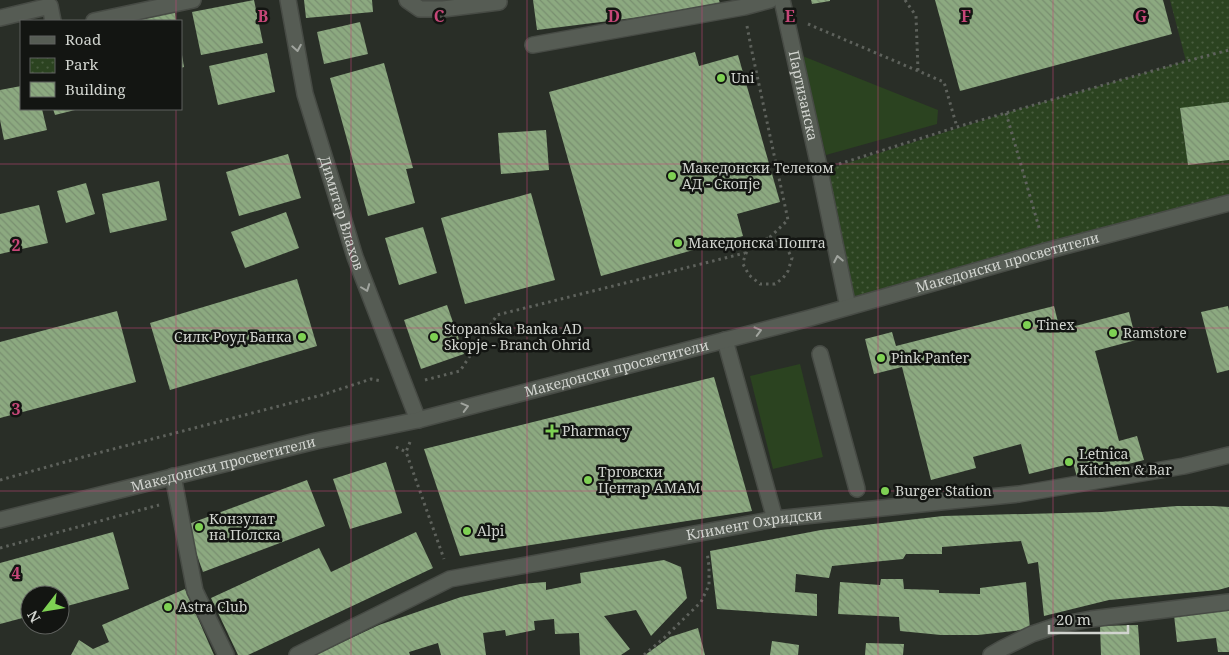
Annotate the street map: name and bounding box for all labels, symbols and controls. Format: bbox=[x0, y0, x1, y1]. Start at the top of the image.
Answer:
text: B bbox=[258, 5, 269, 27]
text: C bbox=[434, 5, 445, 27]
text: D bbox=[608, 5, 620, 27]
text: E bbox=[785, 5, 795, 27]
text: F bbox=[961, 5, 971, 27]
text: G bbox=[1135, 5, 1147, 27]
legend bbox=[20, 20, 182, 110]
text: Road bbox=[65, 29, 101, 49]
one-way arrow bbox=[291, 44, 301, 52]
street label: Партизанска bbox=[784, 49, 823, 143]
text: Park bbox=[65, 54, 99, 74]
place label: Uni bbox=[731, 68, 755, 87]
marker: Uni bbox=[715, 72, 727, 84]
text: Building bbox=[65, 79, 126, 99]
street label: Димитар Влахов bbox=[316, 153, 369, 273]
place label: Македонски Телеком АД - Скопје bbox=[682, 158, 834, 193]
marker: Македонски Телеком АД - Скопје bbox=[666, 170, 678, 182]
street label: Македонски просветители bbox=[913, 227, 1101, 297]
place label: Македонска Пошта bbox=[688, 233, 826, 252]
text: 2 bbox=[11, 234, 21, 256]
marker: Македонска Пошта bbox=[672, 237, 684, 249]
one-way arrow bbox=[833, 255, 844, 264]
one-way arrow bbox=[361, 283, 371, 291]
place label: Tinex bbox=[1037, 315, 1076, 334]
place label: Stopanska Banka AD Skopje - Branch Ohrid bbox=[444, 319, 591, 354]
marker: Tinex bbox=[1021, 319, 1033, 331]
place label: Ramstore bbox=[1123, 323, 1187, 342]
place label: Силк Роуд Банка bbox=[174, 327, 292, 346]
one-way arrow bbox=[753, 327, 761, 337]
marker: Ramstore bbox=[1107, 327, 1119, 339]
marker: Силк Роуд Банка bbox=[296, 331, 308, 343]
marker: Stopanska Banka AD Skopje - Branch Ohrid bbox=[428, 331, 440, 343]
street label: Македонски просветители bbox=[522, 335, 711, 401]
place label: Pink Panter bbox=[891, 348, 970, 367]
marker: Pink Panter bbox=[875, 352, 887, 364]
text: 3 bbox=[11, 398, 21, 420]
one-way arrow bbox=[460, 403, 468, 413]
place label: Pharmacy bbox=[562, 421, 630, 440]
marker: Pharmacy bbox=[546, 425, 558, 437]
street label: Македонски просветители bbox=[129, 431, 317, 496]
place label: Letnica Kitchen & Bar bbox=[1079, 444, 1172, 479]
marker: Letnica Kitchen & Bar bbox=[1063, 456, 1075, 468]
place label: Трговски Центар АМАМ bbox=[598, 462, 700, 497]
marker: Трговски Центар АМАМ bbox=[582, 474, 594, 486]
place label: Burger Station bbox=[895, 481, 992, 500]
marker: Burger Station bbox=[879, 485, 891, 497]
street label: Климент Охридски bbox=[685, 504, 823, 544]
place label: Конзулат на Полска bbox=[209, 509, 281, 544]
marker: Конзулат на Полска bbox=[193, 521, 205, 533]
place label: Alpi bbox=[477, 521, 505, 540]
marker: Alpi bbox=[461, 525, 473, 537]
text: 4 bbox=[11, 562, 21, 584]
north arrow bbox=[20, 585, 70, 635]
place label: Astra Club bbox=[178, 597, 247, 616]
marker: Astra Club bbox=[162, 601, 174, 613]
scale bar bbox=[1049, 602, 1128, 634]
text: N bbox=[22, 607, 44, 627]
text: 20 m bbox=[1056, 609, 1091, 629]

